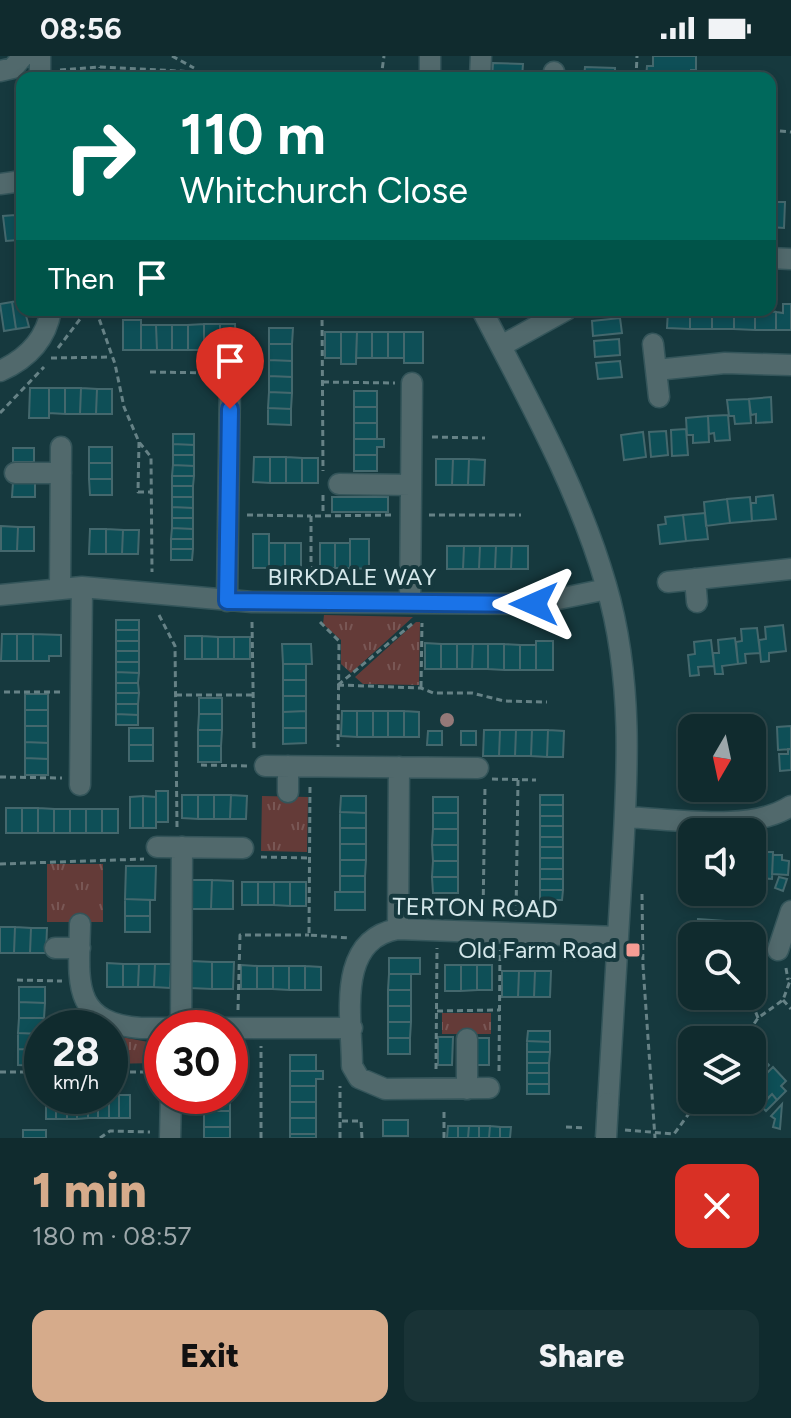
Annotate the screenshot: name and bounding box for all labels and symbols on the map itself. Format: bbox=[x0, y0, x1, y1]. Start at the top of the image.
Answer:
pin bbox=[196, 327, 264, 409]
street label: BIRKDALE WAY bbox=[268, 562, 437, 591]
position arrow bbox=[492, 562, 576, 646]
north arrow bbox=[678, 714, 766, 802]
street label: TERTON ROAD bbox=[392, 892, 558, 923]
place label: Old Farm Road bbox=[458, 935, 617, 964]
marker: Old Farm Road bbox=[624, 941, 642, 959]
speed limit sign: 30 bbox=[144, 1010, 248, 1114]

